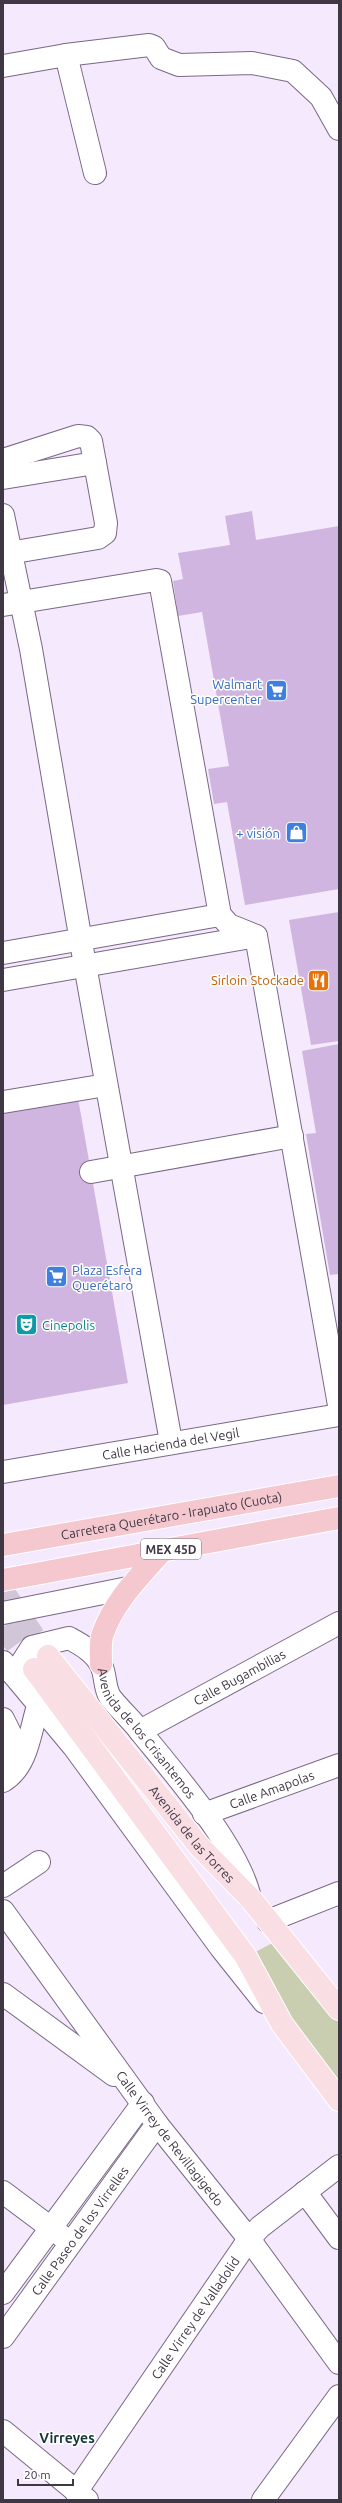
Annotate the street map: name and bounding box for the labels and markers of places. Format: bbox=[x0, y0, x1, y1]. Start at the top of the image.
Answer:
place label: Walmart Supercenter bbox=[190, 677, 262, 706]
supermarket icon: Walmart Supercenter bbox=[264, 678, 290, 704]
shop icon: + visión bbox=[283, 820, 309, 846]
place label: + visión bbox=[236, 826, 280, 840]
restaurant icon: Sirloin Stockade bbox=[306, 967, 332, 993]
place label: Sirloin Stockade bbox=[211, 973, 304, 987]
place label: Plaza Esfera Querétaro bbox=[72, 1263, 142, 1293]
supermarket icon: Plaza Esfera Querétaro bbox=[43, 1264, 69, 1290]
theatre icon: Cinepolis bbox=[14, 1312, 40, 1338]
place label: Cinepolis bbox=[42, 1318, 96, 1332]

